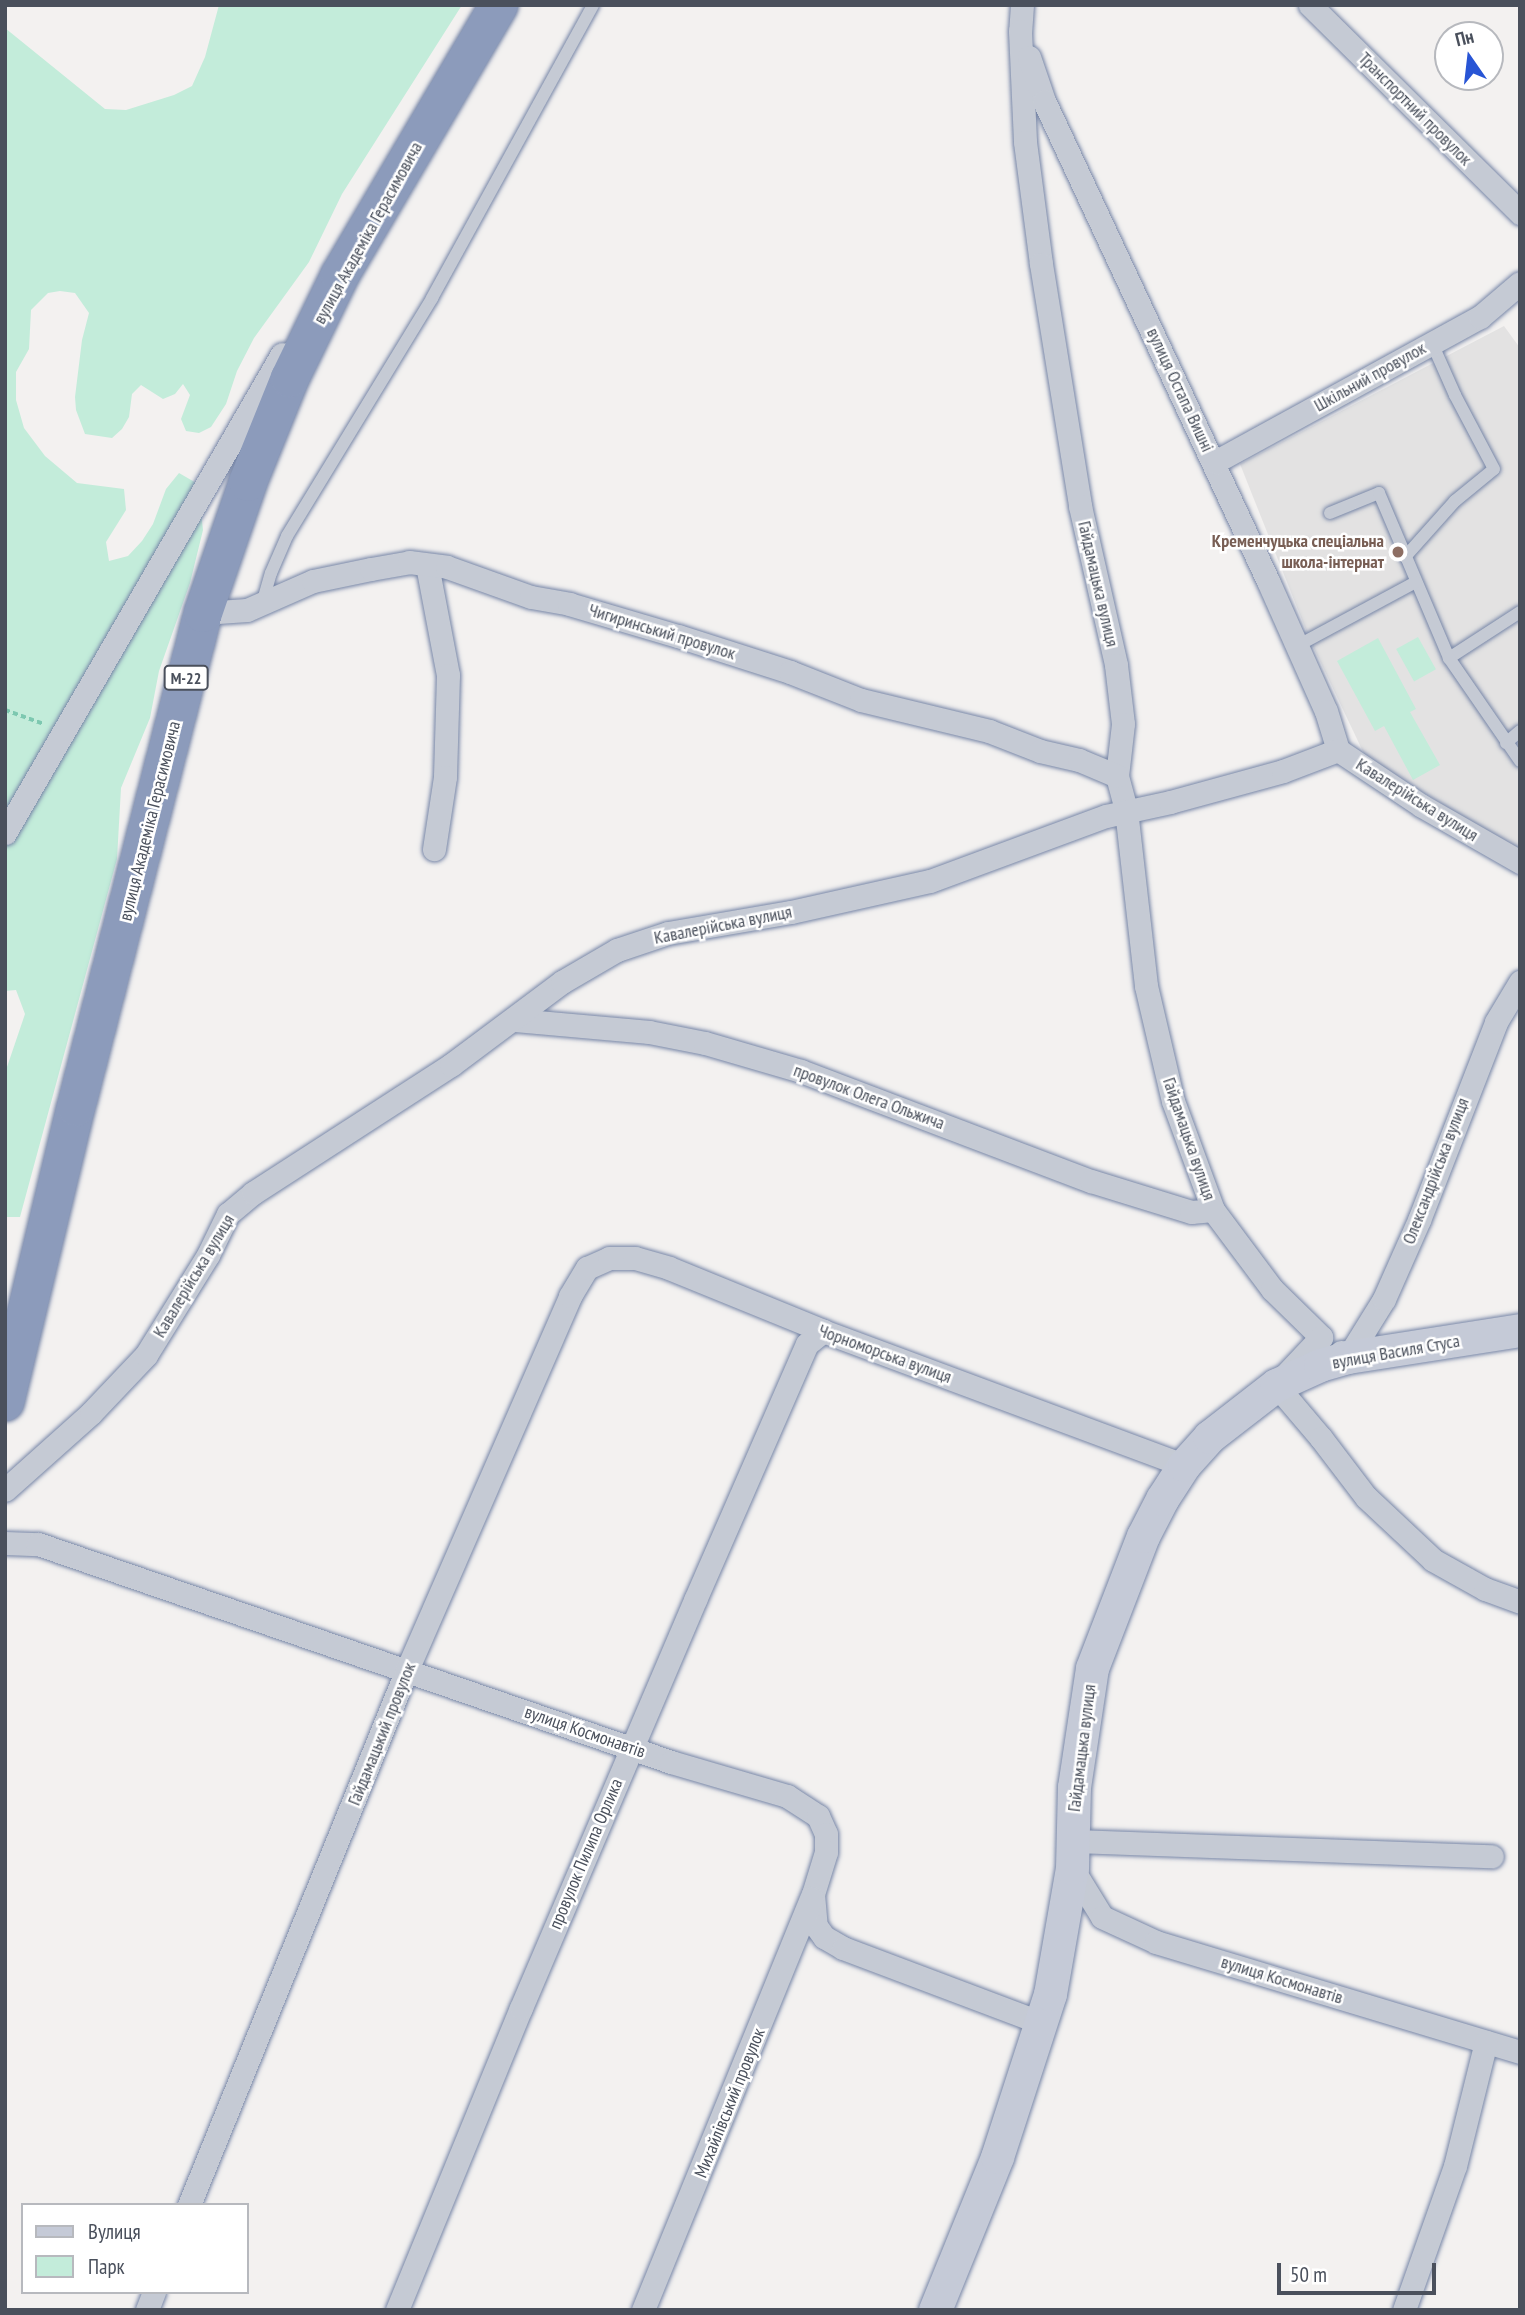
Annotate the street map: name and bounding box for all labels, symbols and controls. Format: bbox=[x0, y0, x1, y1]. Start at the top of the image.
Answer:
north arrow bbox=[1434, 21, 1504, 91]
text: Пн bbox=[1453, 24, 1476, 51]
street label: Транспортний провулок bbox=[1354, 48, 1476, 170]
street label: вулиця Академіка Герасимовича bbox=[309, 138, 427, 328]
street label: вулиця Остапа Вишні bbox=[1142, 325, 1218, 455]
street label: Шкільний провулок bbox=[1310, 337, 1430, 417]
street label: Гайдамацька вулиця bbox=[1073, 519, 1123, 649]
place label: Кременчуцька спеціальна школа-інтернат bbox=[1212, 531, 1384, 574]
marker: Кременчуцька спеціальна школа-інтернат bbox=[1390, 544, 1406, 560]
street label: Чигиринський провулок bbox=[586, 599, 738, 665]
road number: М-22 bbox=[163, 666, 209, 691]
street label: вулиця Академіка Герасимовича bbox=[115, 719, 185, 923]
street label: Кавалерійська вулиця bbox=[1352, 754, 1482, 846]
street label: Кавалерійська вулиця bbox=[652, 901, 794, 949]
street label: провулок Олега Ольжича bbox=[791, 1060, 947, 1134]
street label: Гайдамацька вулиця bbox=[1158, 1075, 1220, 1203]
street label: Олександрійська вулиця bbox=[1398, 1095, 1474, 1247]
street label: Кавалерійська вулиця bbox=[149, 1210, 239, 1342]
street label: Чорноморська вулиця bbox=[815, 1320, 955, 1388]
street label: вулиця Василя Стуса bbox=[1330, 1330, 1462, 1374]
street label: Гайдамацький провулок bbox=[343, 1659, 421, 1809]
street label: Гайдамацька вулиця bbox=[1063, 1683, 1101, 1813]
street label: вулиця Космонавтів bbox=[522, 1701, 648, 1763]
street label: провулок Пилипа Орлика bbox=[545, 1775, 627, 1933]
street label: вулиця Космонавтів bbox=[1218, 1951, 1346, 2009]
street label: Михайлівський провулок bbox=[690, 2025, 770, 2181]
legend bbox=[21, 2203, 248, 2294]
text: Вулиця bbox=[88, 2218, 141, 2245]
scale bar bbox=[1280, 2248, 1439, 2292]
text: Парк bbox=[88, 2253, 125, 2280]
text: 50 m bbox=[1290, 2261, 1327, 2288]

